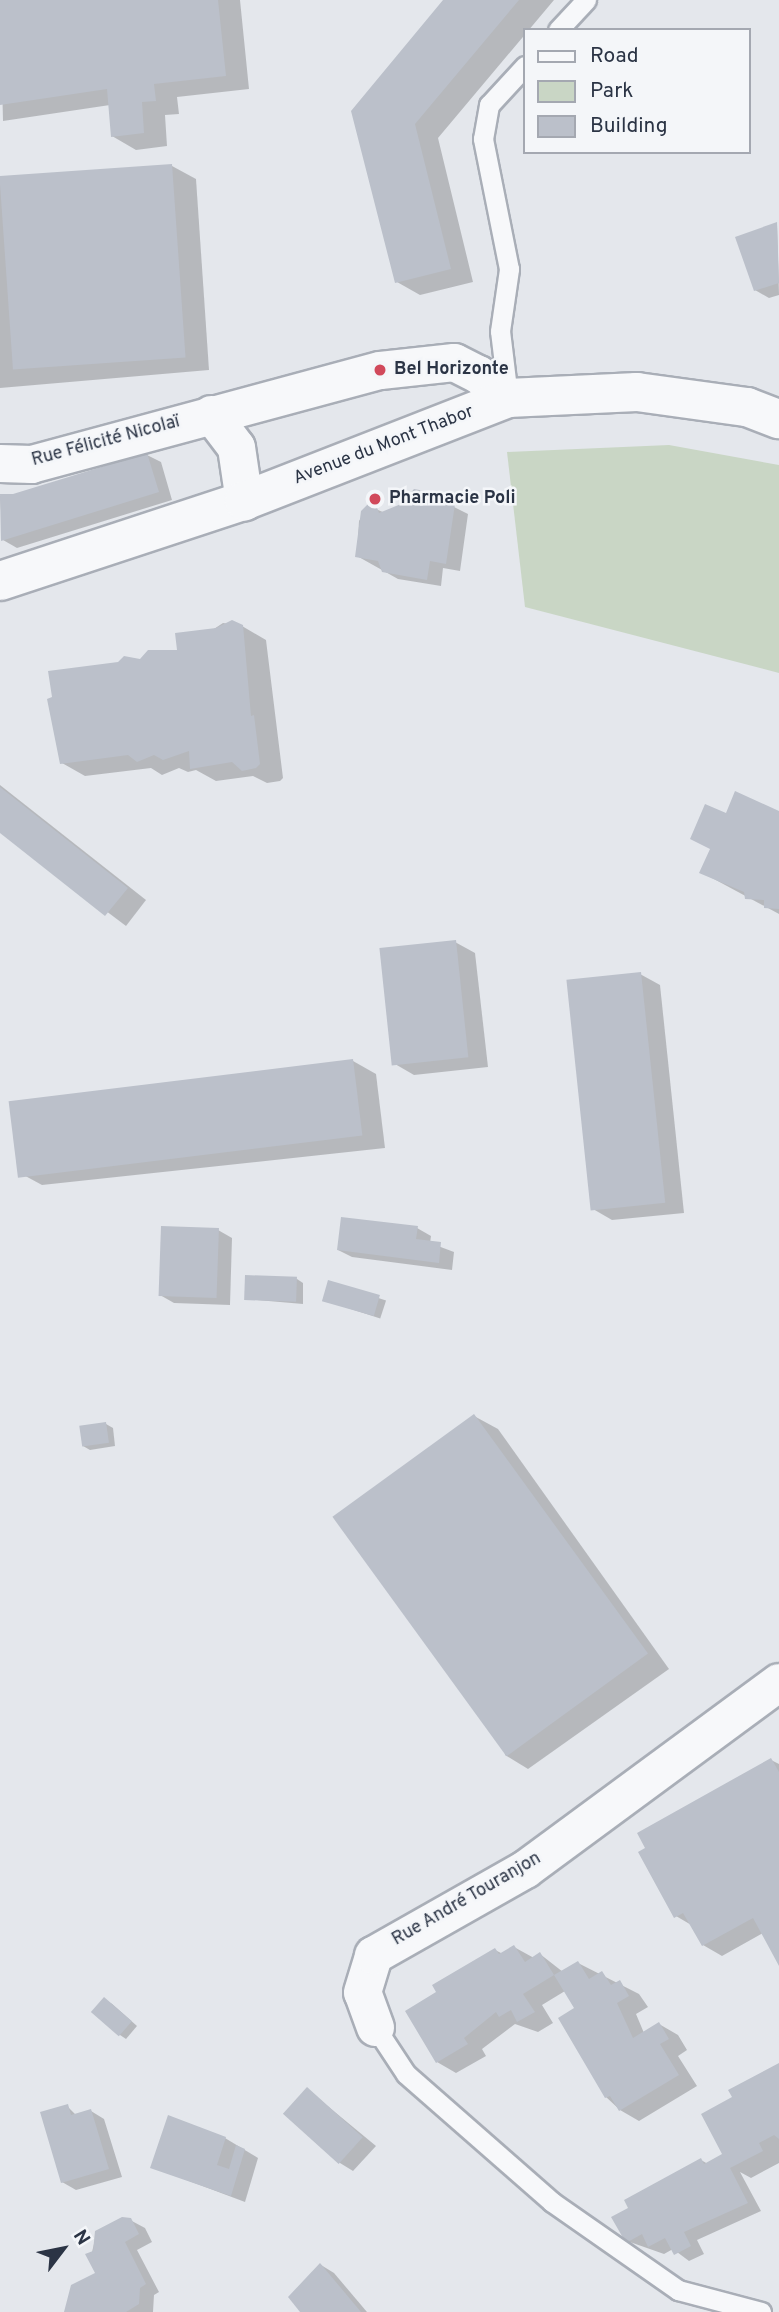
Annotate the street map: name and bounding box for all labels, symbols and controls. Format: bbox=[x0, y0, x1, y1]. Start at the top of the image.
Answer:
legend bbox=[524, 28, 751, 154]
text: Road bbox=[590, 43, 639, 70]
text: Park bbox=[590, 78, 633, 105]
text: Building bbox=[590, 113, 668, 140]
place label: Bel Horizonte bbox=[394, 359, 509, 381]
marker: Bel Horizonte bbox=[372, 362, 388, 378]
street label: Avenue du Mont Thabor bbox=[291, 402, 477, 490]
street label: Rue Félicité Nicolaï bbox=[29, 412, 183, 472]
place label: Pharmacie Poli bbox=[389, 488, 516, 510]
marker: Pharmacie Poli bbox=[367, 491, 383, 507]
street label: Rue André Touranjon bbox=[388, 1848, 546, 1952]
north arrow bbox=[28, 2214, 98, 2284]
text: N bbox=[67, 2226, 95, 2250]

